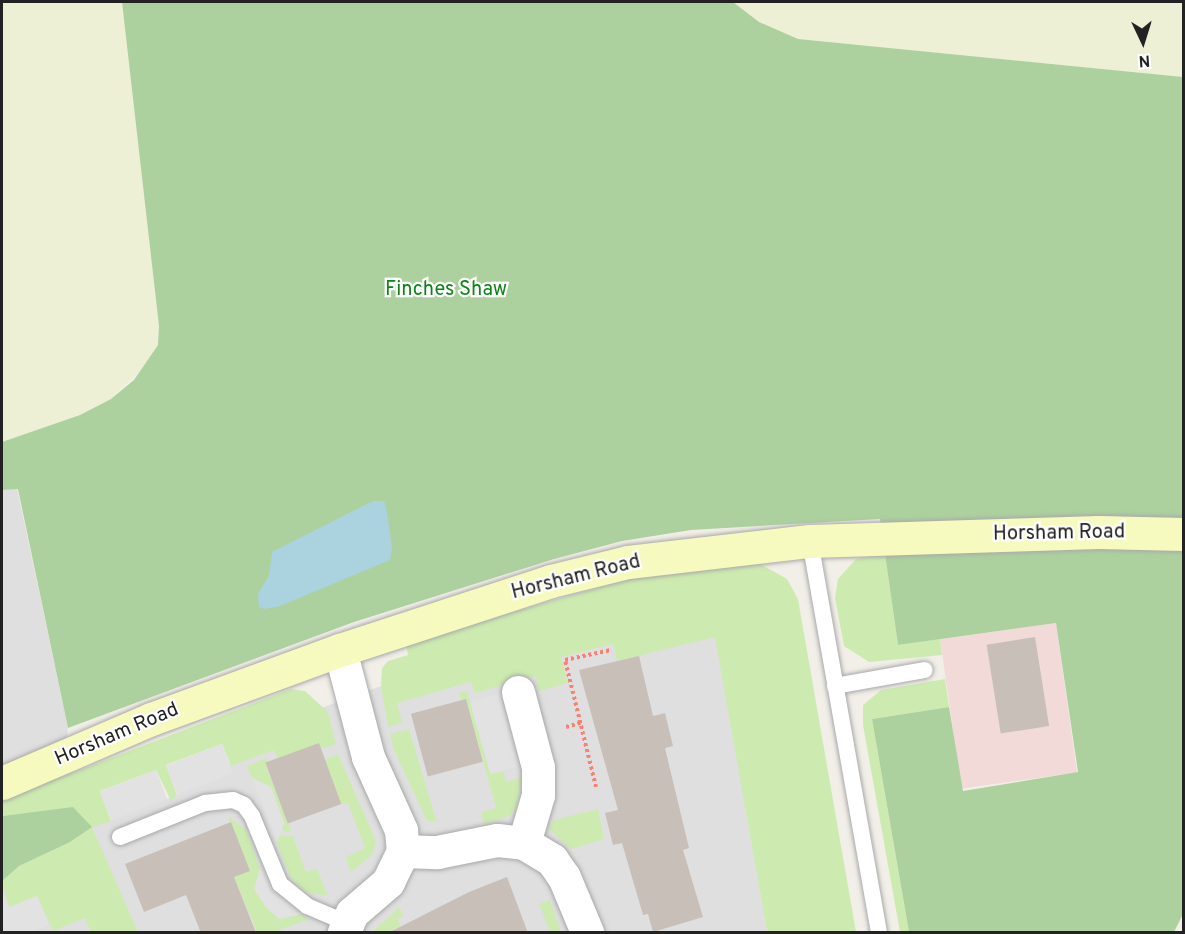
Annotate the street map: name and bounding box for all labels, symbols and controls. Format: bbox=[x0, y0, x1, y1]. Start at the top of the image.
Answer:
north arrow bbox=[1113, 12, 1173, 72]
text: N bbox=[1138, 50, 1151, 70]
park label: Finches Shaw bbox=[385, 278, 507, 302]
street label: Horsham Road bbox=[993, 521, 1125, 547]
street label: Horsham Road bbox=[509, 550, 643, 606]
street label: Horsham Road bbox=[51, 698, 183, 772]

